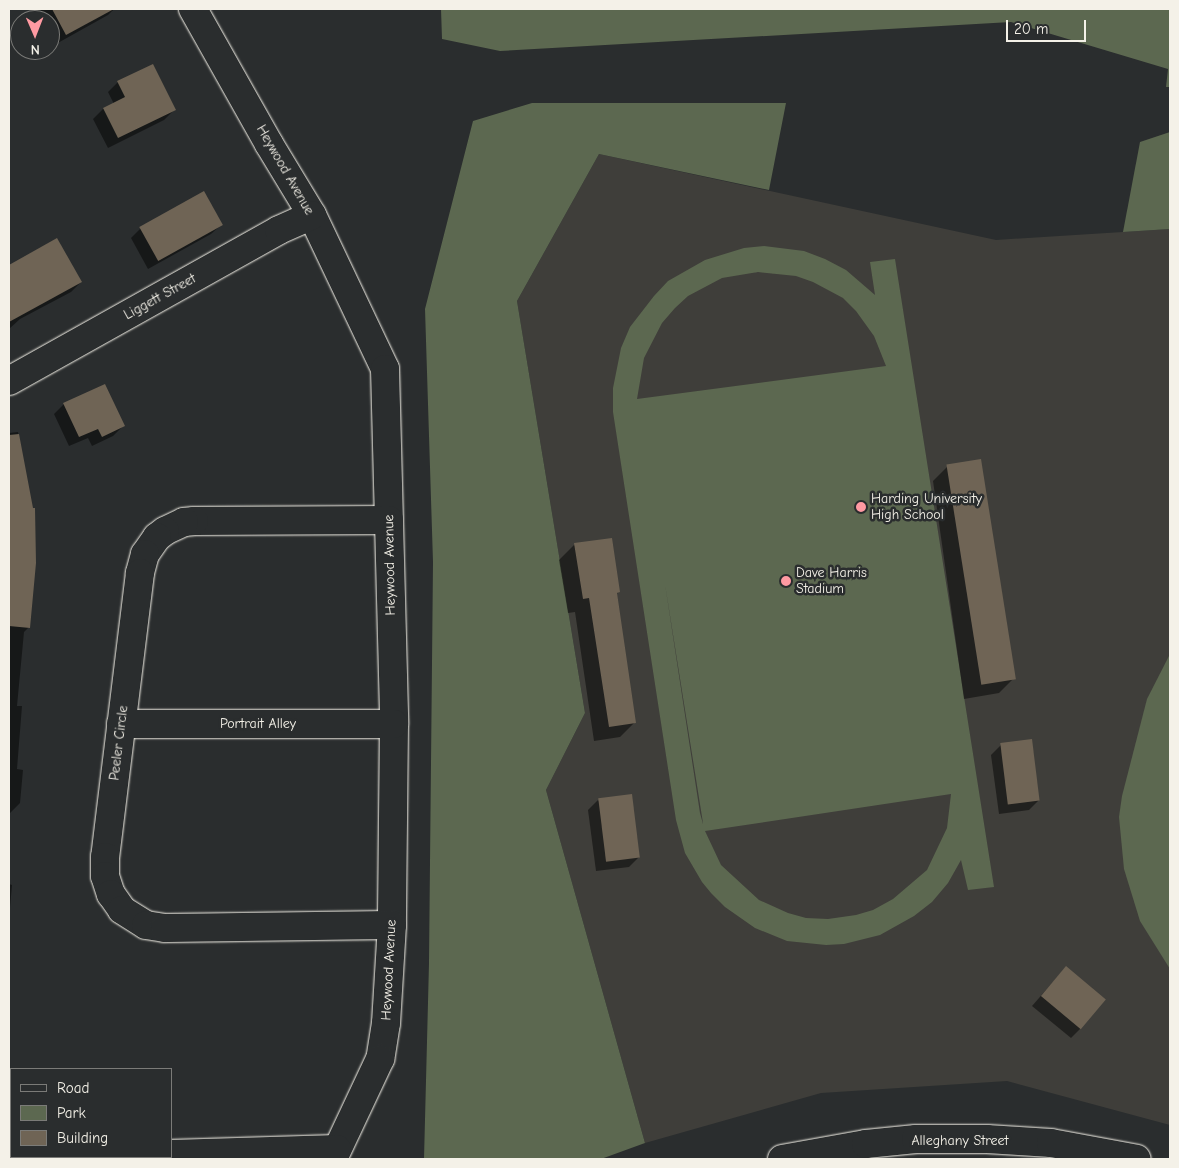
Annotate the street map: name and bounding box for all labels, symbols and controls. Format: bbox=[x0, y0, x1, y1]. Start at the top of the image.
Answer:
north arrow bbox=[10, 10, 60, 60]
scale bar bbox=[1009, 10, 1089, 42]
text: 20 m bbox=[1014, 20, 1048, 38]
text: N bbox=[31, 41, 40, 58]
street label: Heywood Avenue bbox=[252, 122, 318, 218]
street label: Liggett Street bbox=[121, 270, 199, 324]
place label: Harding University High School bbox=[871, 491, 982, 524]
marker: Harding University High School bbox=[855, 501, 867, 513]
street label: Heywood Avenue bbox=[381, 514, 399, 616]
place label: Dave Harris Stadium bbox=[796, 565, 867, 598]
marker: Dave Harris Stadium bbox=[780, 575, 792, 587]
street label: Peeler Circle bbox=[106, 705, 132, 781]
street label: Portrait Alley bbox=[220, 716, 296, 732]
street label: Heywood Avenue bbox=[378, 919, 400, 1021]
legend bbox=[10, 1068, 172, 1158]
text: Road bbox=[57, 1079, 89, 1097]
text: Park bbox=[57, 1104, 86, 1122]
text: Building bbox=[57, 1129, 108, 1147]
street label: Alleghany Street bbox=[911, 1133, 1009, 1149]

